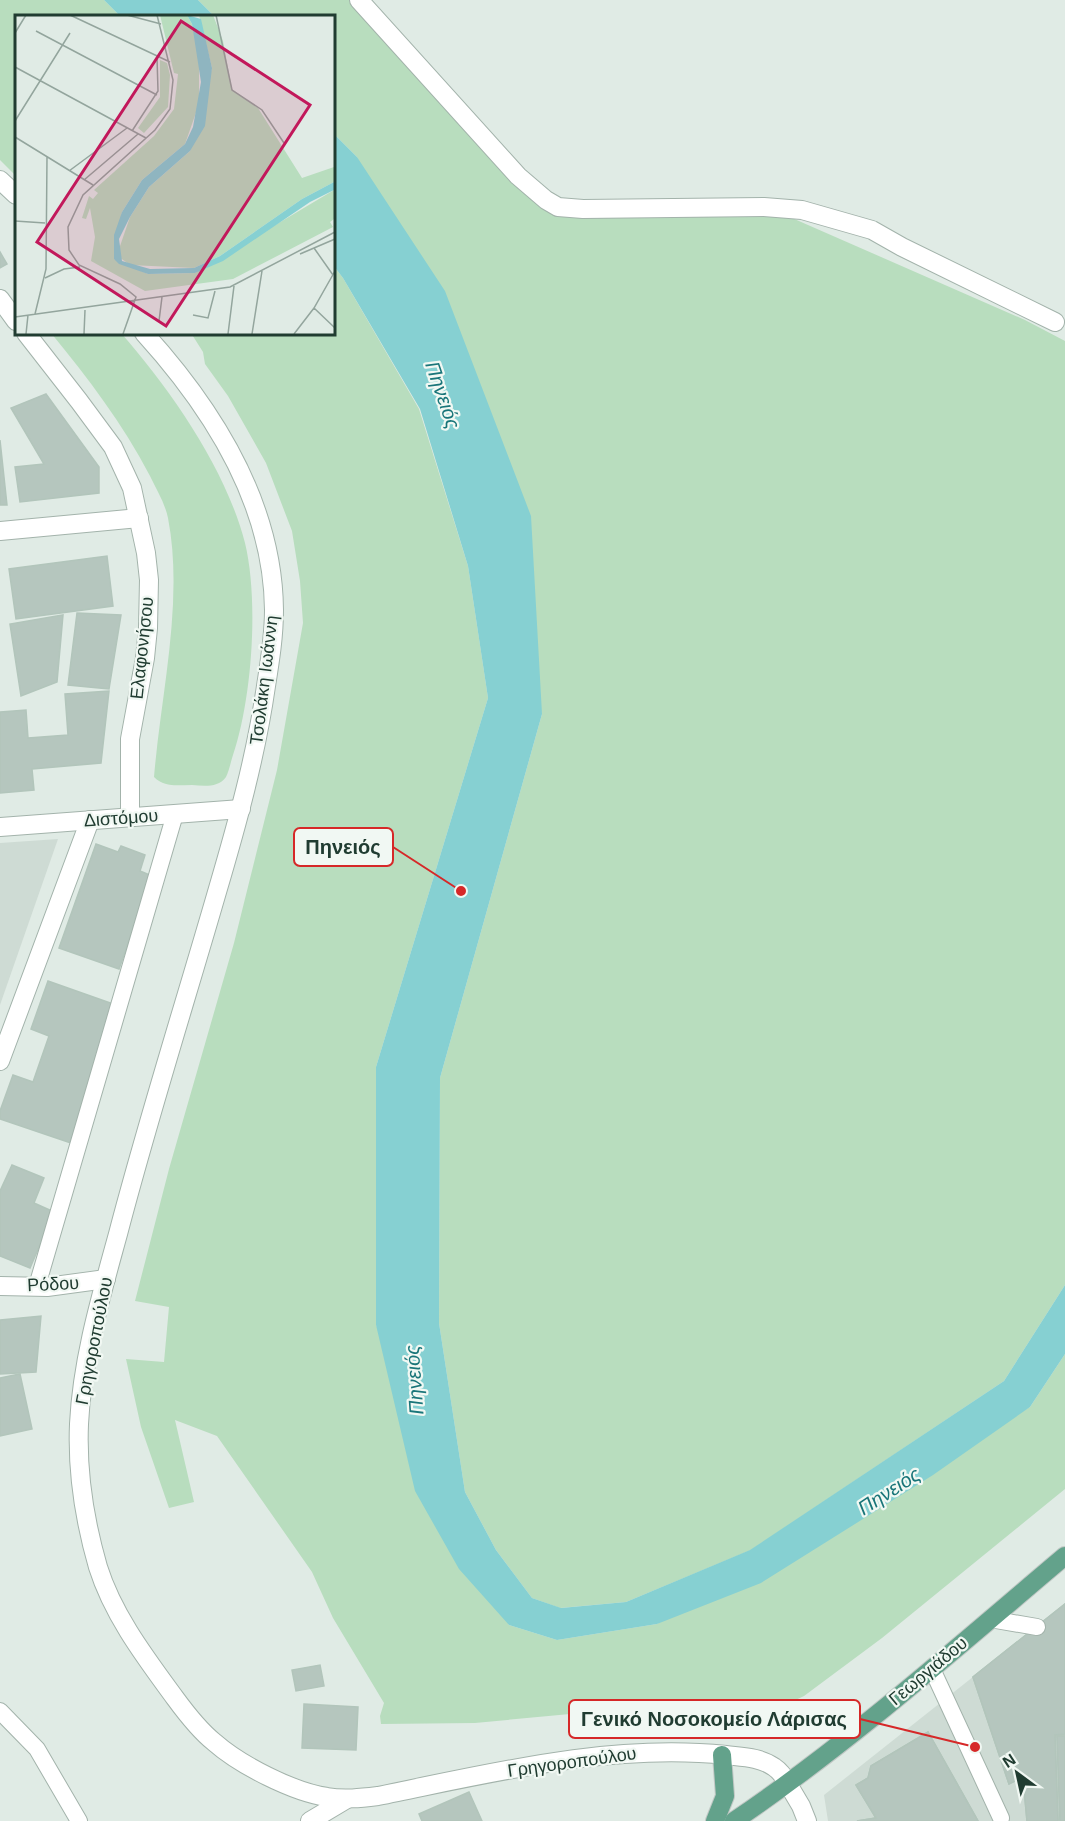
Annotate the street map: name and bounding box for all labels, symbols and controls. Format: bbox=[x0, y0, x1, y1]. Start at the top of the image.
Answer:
inset map bbox=[15, 15, 334, 334]
water label: Πηνειός bbox=[421, 358, 465, 432]
street label: Ελαφονήσου bbox=[127, 596, 157, 700]
street label: Τσολάκη Ιωάννη bbox=[246, 614, 282, 746]
street label: Διστόμου bbox=[83, 805, 159, 831]
callout: Πηνειός bbox=[294, 828, 393, 866]
text: Πηνειός bbox=[305, 836, 381, 858]
street label: Ρόδου bbox=[27, 1273, 79, 1295]
street label: Γρηγοροπούλου bbox=[72, 1275, 116, 1407]
water label: Πηνειός bbox=[401, 1344, 427, 1416]
water label: Πηνειός bbox=[854, 1463, 924, 1519]
street label: Γεωργιάδου bbox=[885, 1633, 971, 1709]
callout: Γενικό Νοσοκομείο Λάρισας bbox=[569, 1700, 860, 1738]
text: Γενικό Νοσοκομείο Λάρισας bbox=[581, 1708, 847, 1730]
street label: Γρηγοροπούλου bbox=[506, 1743, 638, 1781]
north arrow bbox=[987, 1743, 1047, 1803]
text: N bbox=[1000, 1751, 1019, 1771]

